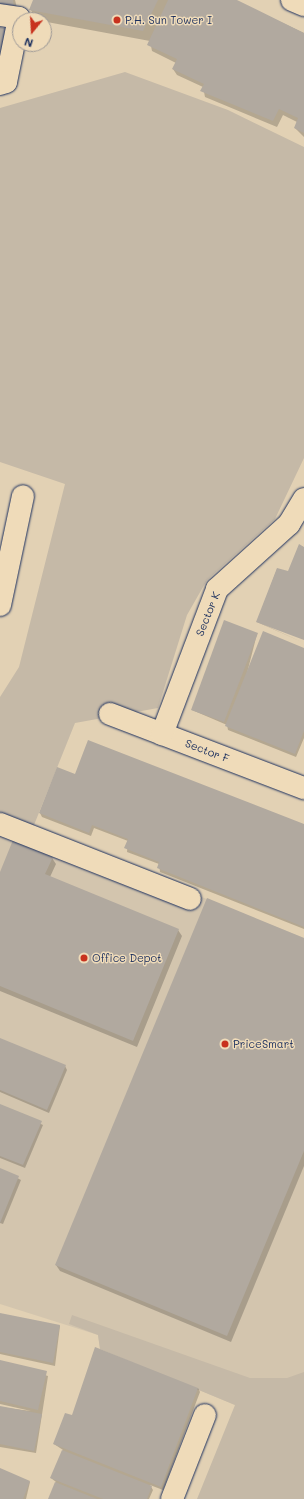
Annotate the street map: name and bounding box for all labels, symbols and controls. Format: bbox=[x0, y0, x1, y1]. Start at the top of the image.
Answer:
north arrow bbox=[12, 12, 52, 52]
place label: P.H. Sun Tower I bbox=[125, 13, 212, 27]
marker: P.H. Sun Tower I bbox=[112, 15, 122, 25]
text: N bbox=[22, 35, 35, 51]
street label: Sector K bbox=[193, 590, 223, 638]
street label: Sector F bbox=[183, 737, 231, 765]
place label: Office Depot bbox=[92, 951, 162, 965]
marker: Office Depot bbox=[79, 953, 89, 963]
place label: PriceSmart bbox=[233, 1037, 294, 1051]
marker: PriceSmart bbox=[220, 1039, 230, 1049]

